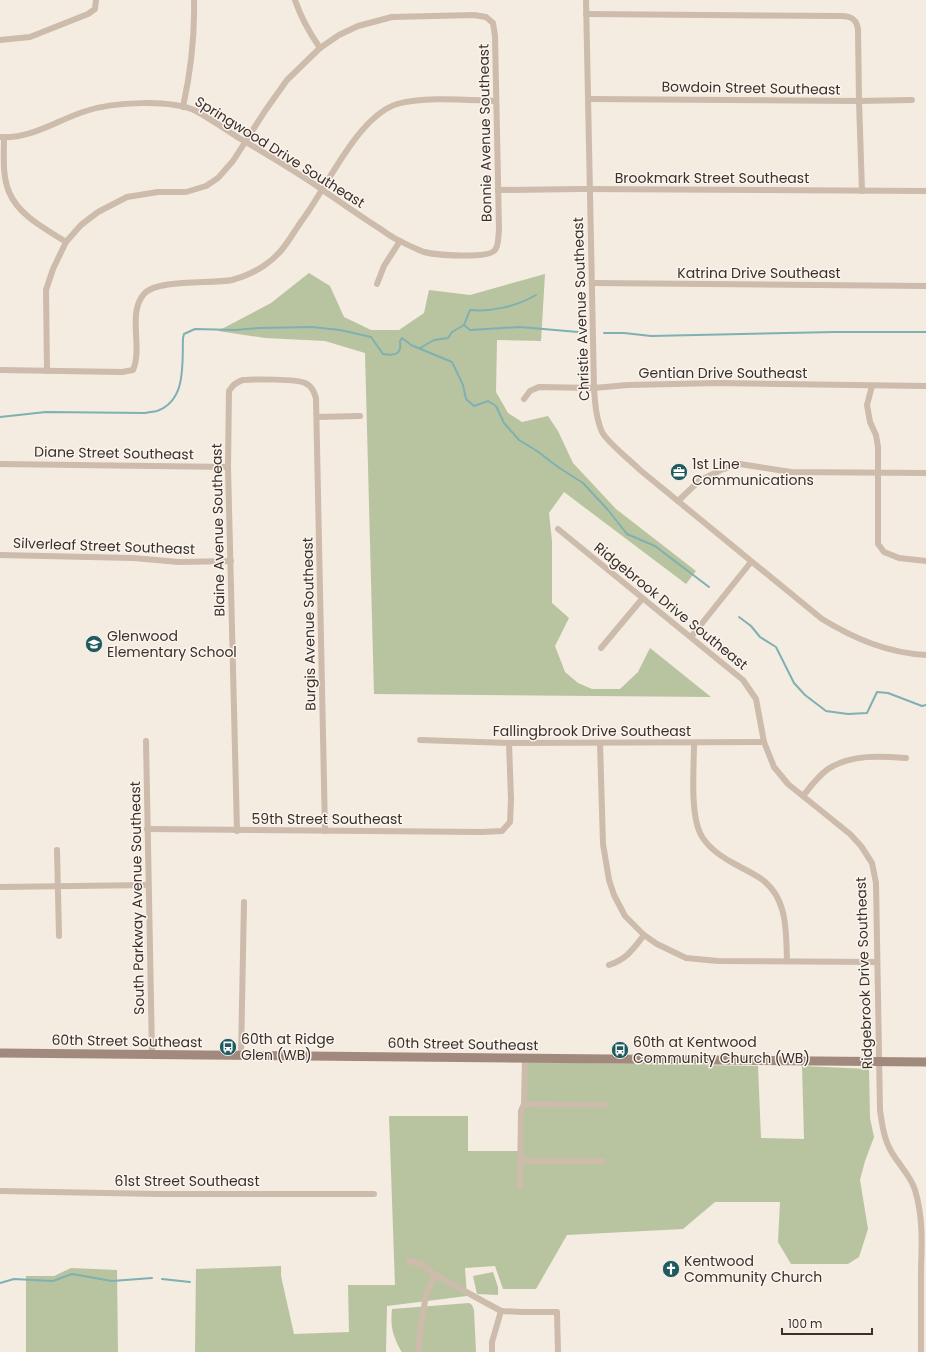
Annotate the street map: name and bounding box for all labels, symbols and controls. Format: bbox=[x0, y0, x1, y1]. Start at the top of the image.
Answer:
street label: Bonnie Avenue Southeast bbox=[473, 44, 497, 222]
street label: Bowdoin Street Southeast bbox=[661, 76, 841, 100]
street label: Springwood Drive Southeast bbox=[191, 91, 369, 213]
street label: Brookmark Street Southeast bbox=[615, 168, 809, 188]
street label: Christie Avenue Southeast bbox=[568, 217, 594, 401]
street label: Katrina Drive Southeast bbox=[677, 263, 841, 283]
street label: Gentian Drive Southeast bbox=[639, 363, 807, 383]
street label: Diane Street Southeast bbox=[34, 442, 194, 464]
street label: Blaine Avenue Southeast bbox=[206, 443, 230, 617]
place label: 1st Line Communications bbox=[692, 454, 814, 490]
office icon: 1st Line Communications bbox=[669, 462, 689, 482]
street label: Silverleaf Street Southeast bbox=[13, 533, 195, 559]
street label: Burgis Avenue Southeast bbox=[297, 537, 321, 711]
street label: Ridgebrook Drive Southeast bbox=[590, 538, 752, 674]
place label: Glenwood Elementary School bbox=[107, 626, 237, 662]
school or university icon: Glenwood Elementary School bbox=[84, 634, 104, 654]
street label: Fallingbrook Drive Southeast bbox=[493, 721, 691, 741]
street label: South Parkway Avenue Southeast bbox=[125, 781, 149, 1015]
street label: 59th Street Southeast bbox=[252, 809, 402, 829]
street label: Ridgebrook Drive Southeast bbox=[851, 876, 877, 1070]
place label: 60th at Ridge Glen (WB) bbox=[241, 1029, 335, 1065]
street label: 60th Street Southeast bbox=[51, 1030, 203, 1052]
place label: 60th at Kentwood Community Church (WB) bbox=[633, 1032, 810, 1068]
street label: 60th Street Southeast bbox=[387, 1033, 539, 1055]
bus stop icon: 60th at Ridge Glen (WB) bbox=[218, 1037, 238, 1057]
bus stop icon: 60th at Kentwood Community Church (WB) bbox=[610, 1040, 630, 1060]
street label: 61st Street Southeast bbox=[115, 1171, 259, 1191]
place label: Kentwood Community Church bbox=[684, 1251, 822, 1287]
church icon: Kentwood Community Church bbox=[661, 1259, 681, 1279]
scale bar bbox=[782, 1310, 872, 1336]
text: 100 m bbox=[788, 1315, 822, 1332]

